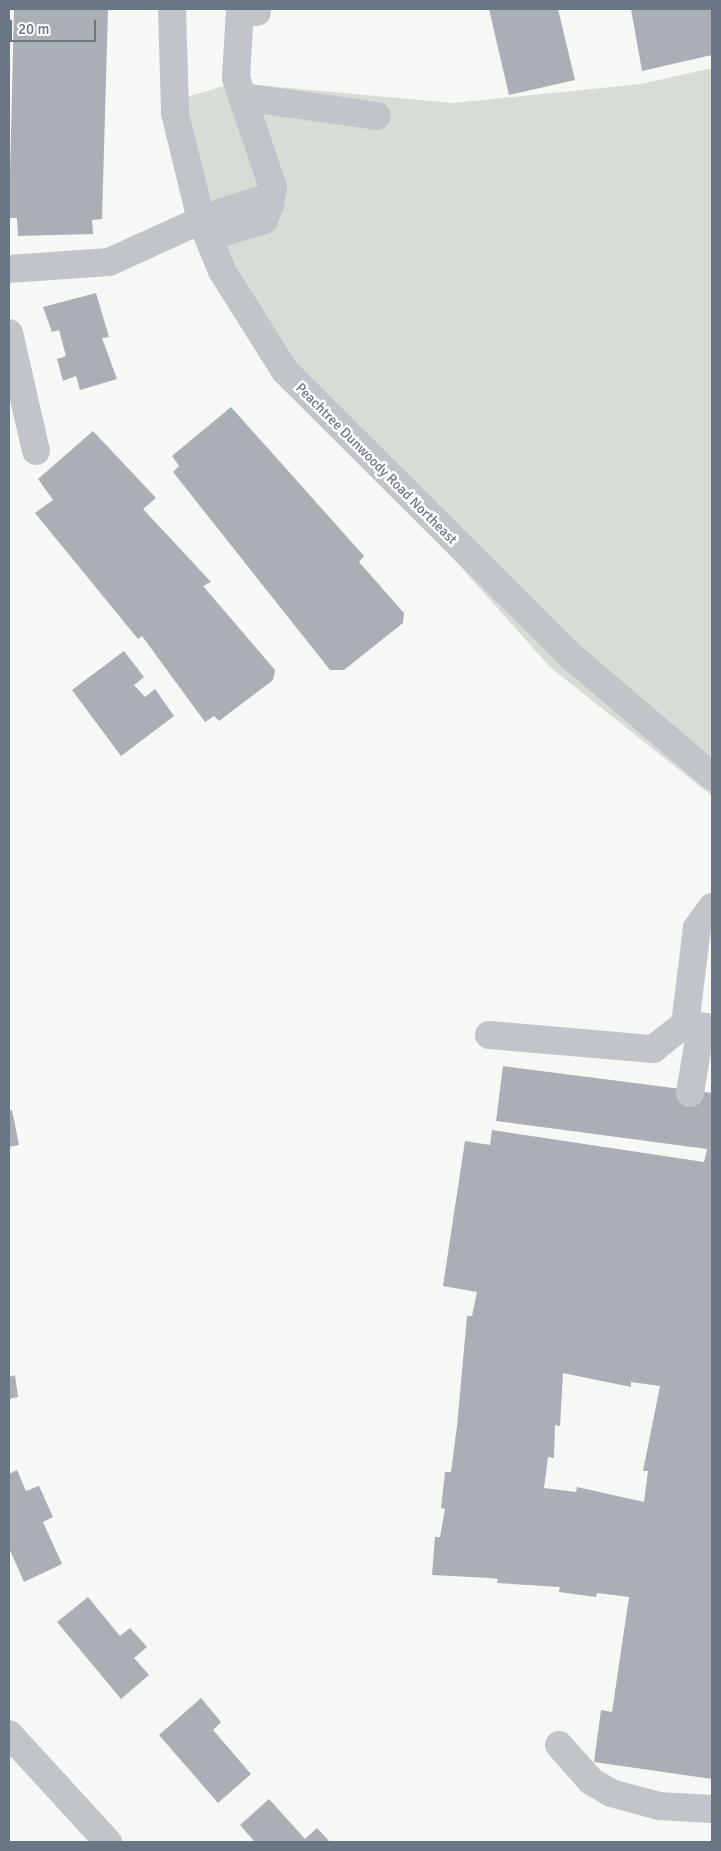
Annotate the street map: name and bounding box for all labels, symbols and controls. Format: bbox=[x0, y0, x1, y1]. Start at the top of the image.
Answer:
scale bar bbox=[12, 10, 99, 42]
text: 20 m bbox=[18, 20, 49, 38]
street label: Peachtree Dunwoody Road Northeast bbox=[292, 380, 460, 548]

